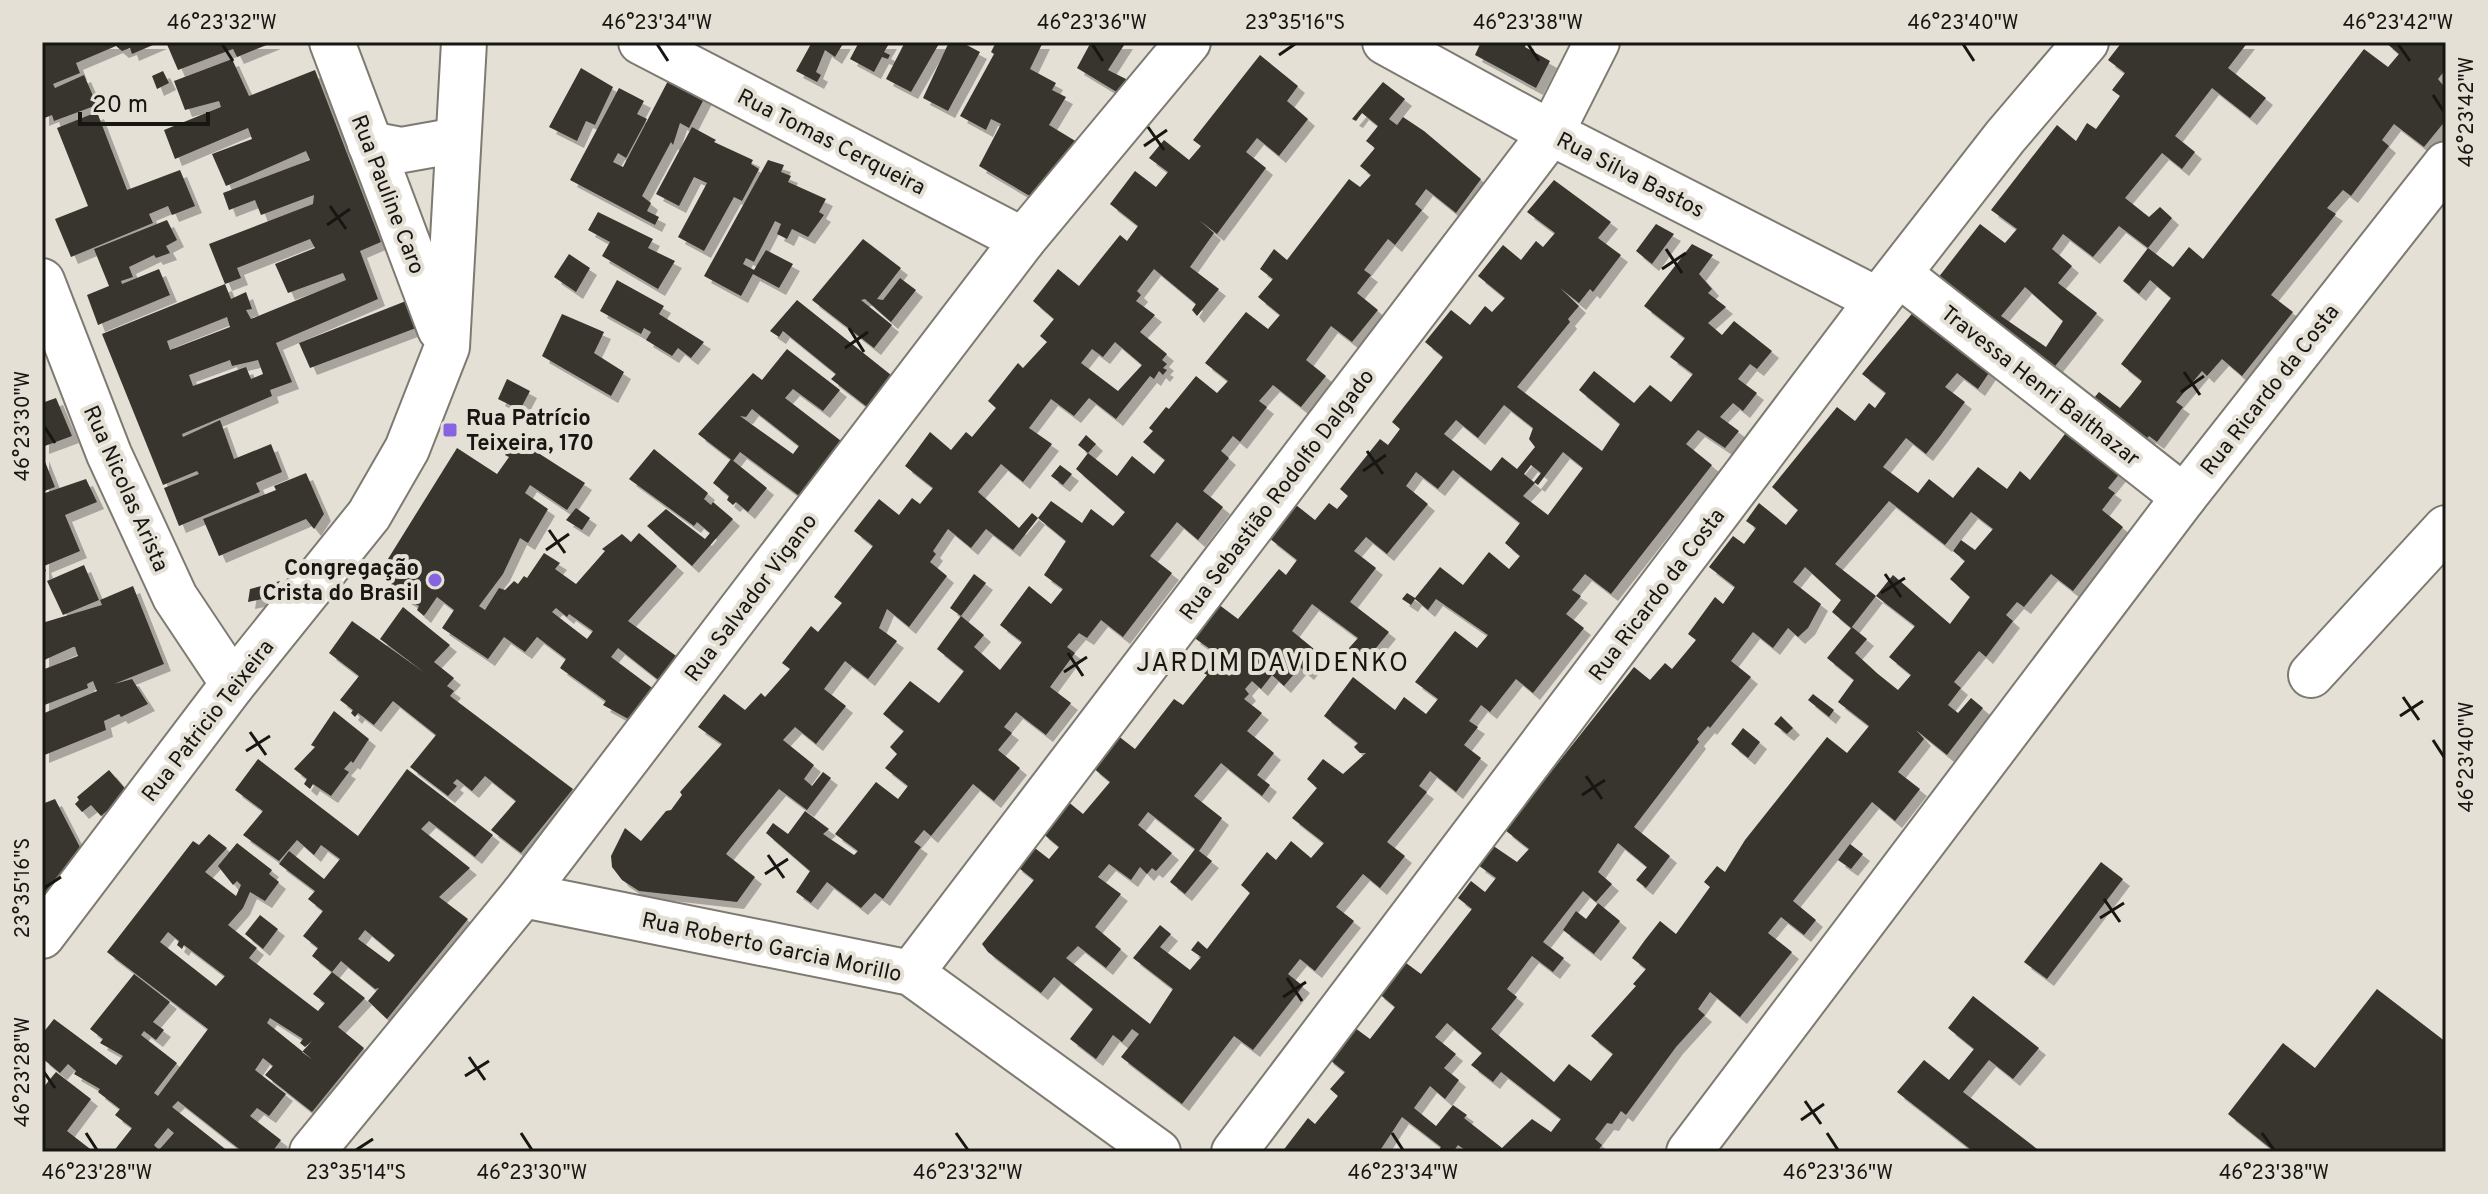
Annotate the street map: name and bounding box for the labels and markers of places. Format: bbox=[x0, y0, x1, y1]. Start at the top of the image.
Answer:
place label: Rua Patrício Teixeira, 170 bbox=[466, 406, 594, 458]
marker: Rua Patrício Teixeira, 170 bbox=[441, 421, 459, 439]
place label: Congregação Crista do Brasil bbox=[262, 556, 419, 608]
marker: Congregação Crista do Brasil bbox=[426, 571, 444, 589]

